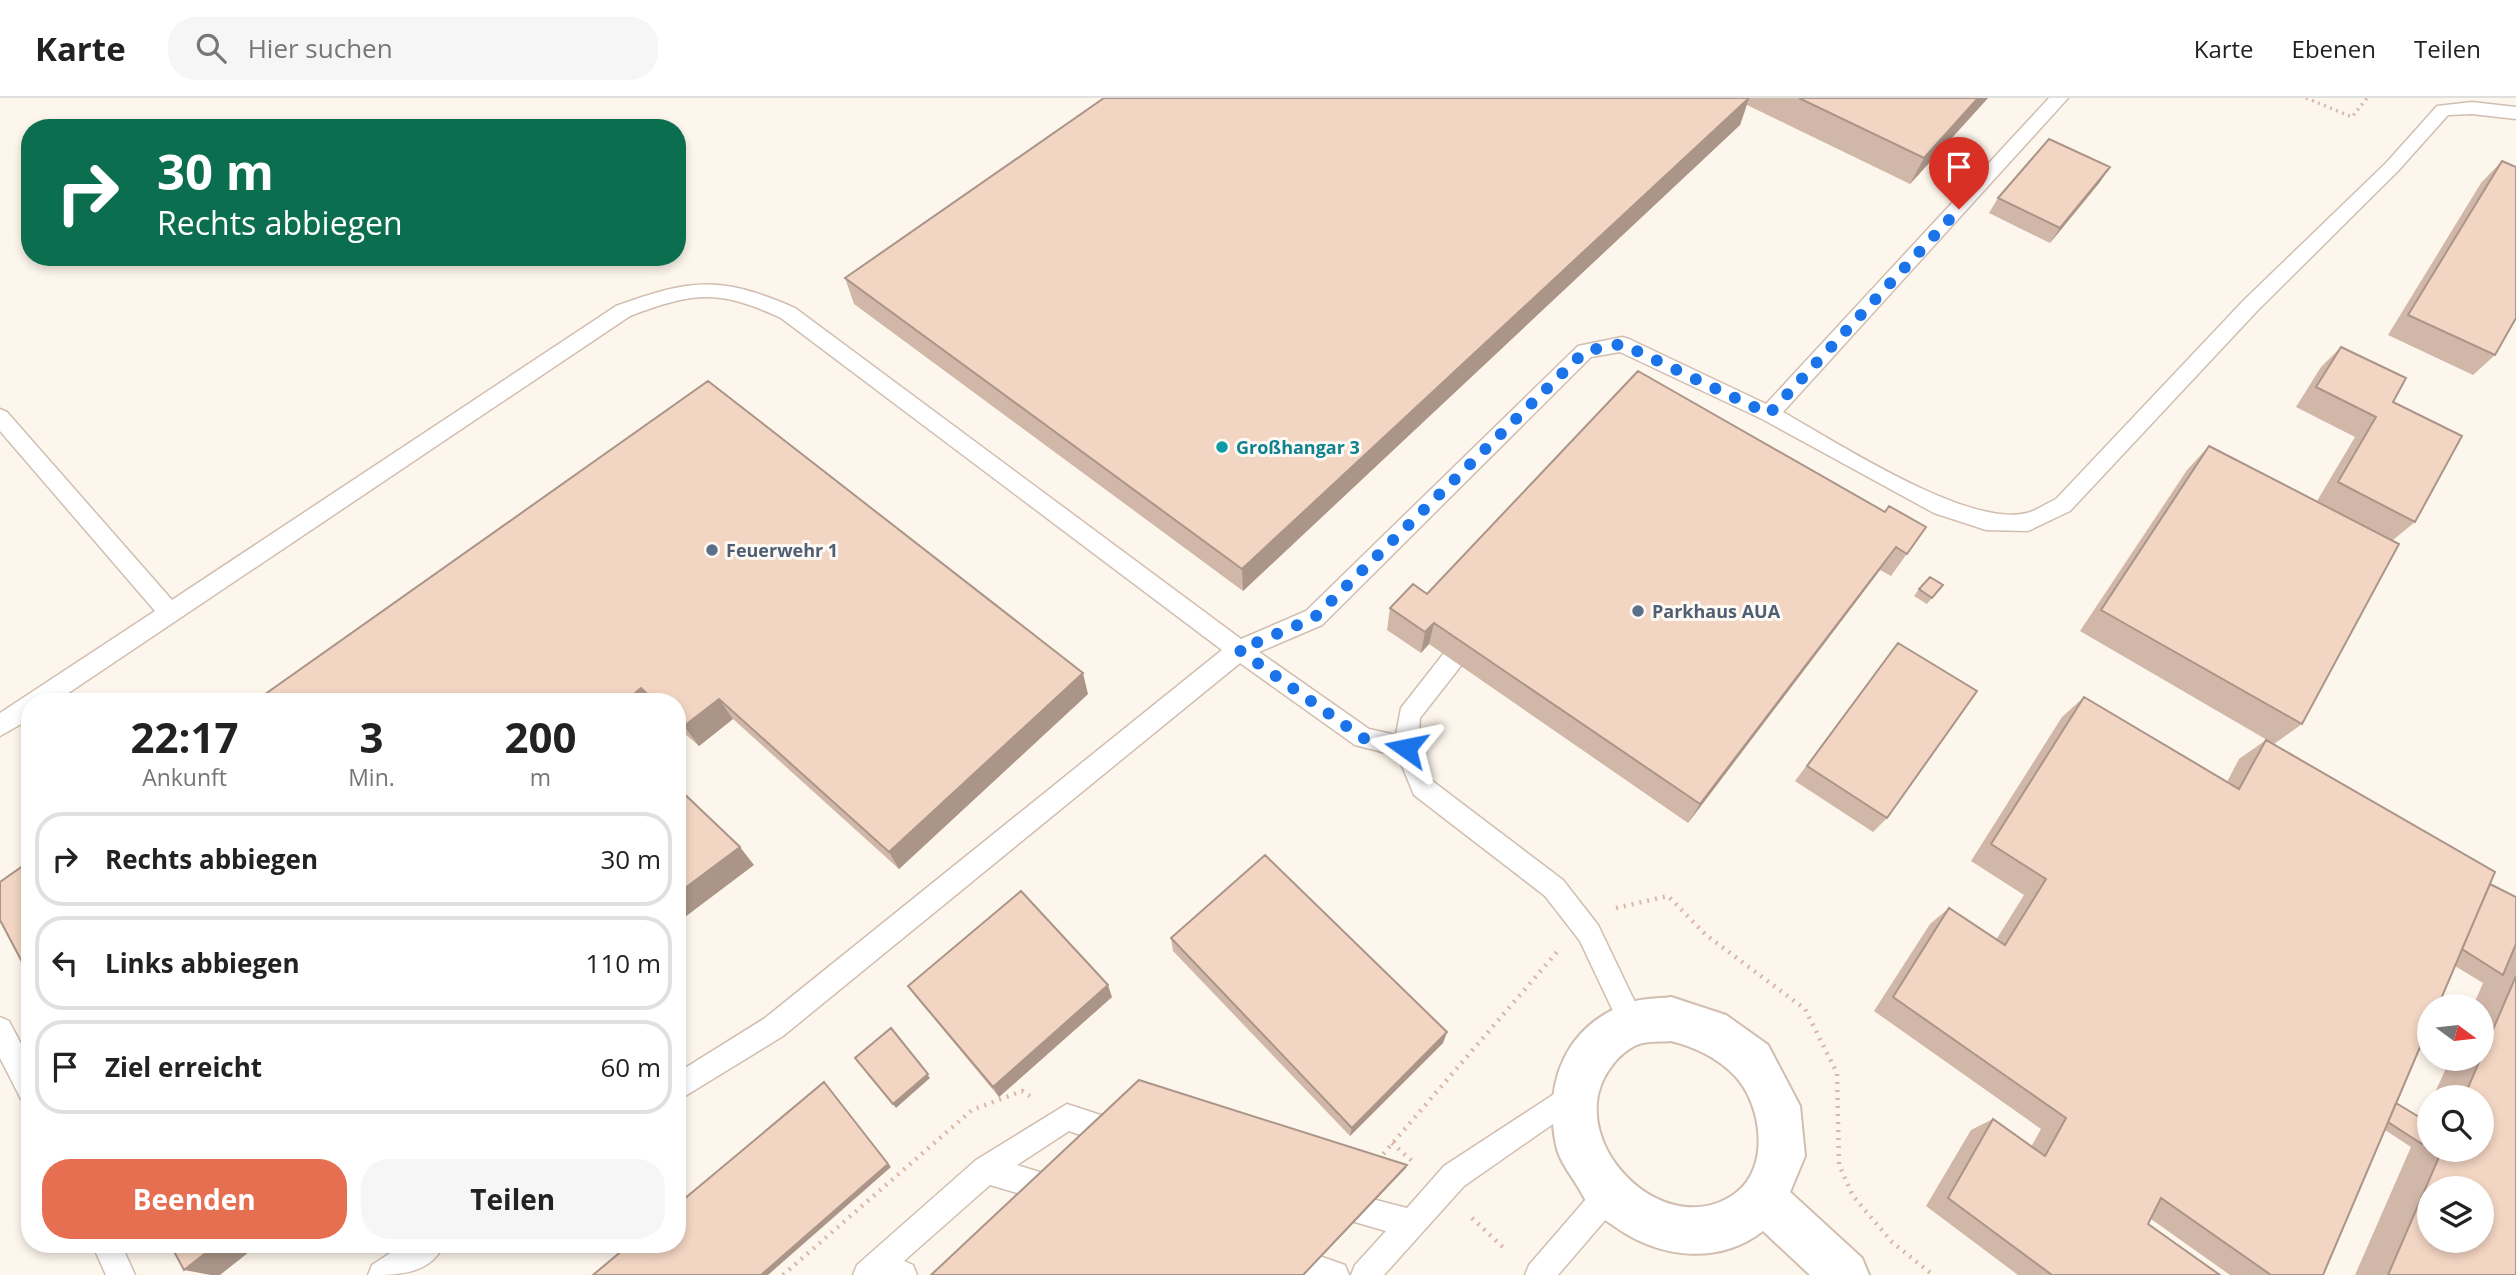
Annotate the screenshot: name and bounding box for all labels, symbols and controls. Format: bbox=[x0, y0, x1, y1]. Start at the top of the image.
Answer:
search box bbox=[168, 17, 658, 80]
text: Karte bbox=[35, 26, 126, 71]
icon: search bbox=[192, 29, 230, 67]
text: Hier suchen bbox=[248, 30, 393, 66]
text: Karte bbox=[2194, 32, 2254, 65]
text: Ebenen bbox=[2292, 32, 2376, 65]
text: Teilen bbox=[2414, 32, 2481, 65]
pin bbox=[1929, 137, 1989, 209]
text: 30 m bbox=[157, 138, 274, 204]
icon: right bbox=[42, 147, 133, 238]
icon: arrive bbox=[1940, 148, 1978, 186]
text: Rechts abbiegen bbox=[157, 201, 403, 244]
place label: Großhangar 3 bbox=[1236, 435, 1360, 459]
marker: Großhangar 3 bbox=[1214, 439, 1230, 455]
place label: Feuerwehr 1 bbox=[726, 538, 838, 562]
marker: Feuerwehr 1 bbox=[704, 542, 720, 558]
place label: Parkhaus AUA bbox=[1652, 599, 1781, 623]
marker: Parkhaus AUA bbox=[1630, 603, 1646, 619]
text: 22:17 bbox=[131, 708, 239, 765]
text: 3 bbox=[359, 708, 384, 765]
text: 200 bbox=[504, 708, 576, 765]
position arrow bbox=[1369, 711, 1443, 785]
text: Ankunft bbox=[142, 761, 227, 793]
text: Min. bbox=[348, 761, 395, 793]
text: m bbox=[530, 761, 551, 793]
icon: right bbox=[46, 840, 84, 878]
text: Rechts abbiegen bbox=[105, 841, 318, 877]
text: 30 m bbox=[600, 841, 661, 877]
icon: left bbox=[46, 944, 84, 982]
text: Links abbiegen bbox=[105, 945, 300, 981]
text: 110 m bbox=[586, 945, 661, 981]
north arrow bbox=[2417, 994, 2494, 1071]
map controls bbox=[2417, 994, 2494, 1253]
icon: arrive bbox=[46, 1048, 84, 1086]
text: Ziel erreicht bbox=[105, 1049, 262, 1085]
text: 60 m bbox=[600, 1049, 661, 1085]
button: search bbox=[2417, 1085, 2494, 1162]
button: Beenden bbox=[42, 1159, 347, 1239]
button: Teilen bbox=[361, 1159, 665, 1239]
button: layers bbox=[2417, 1176, 2494, 1253]

